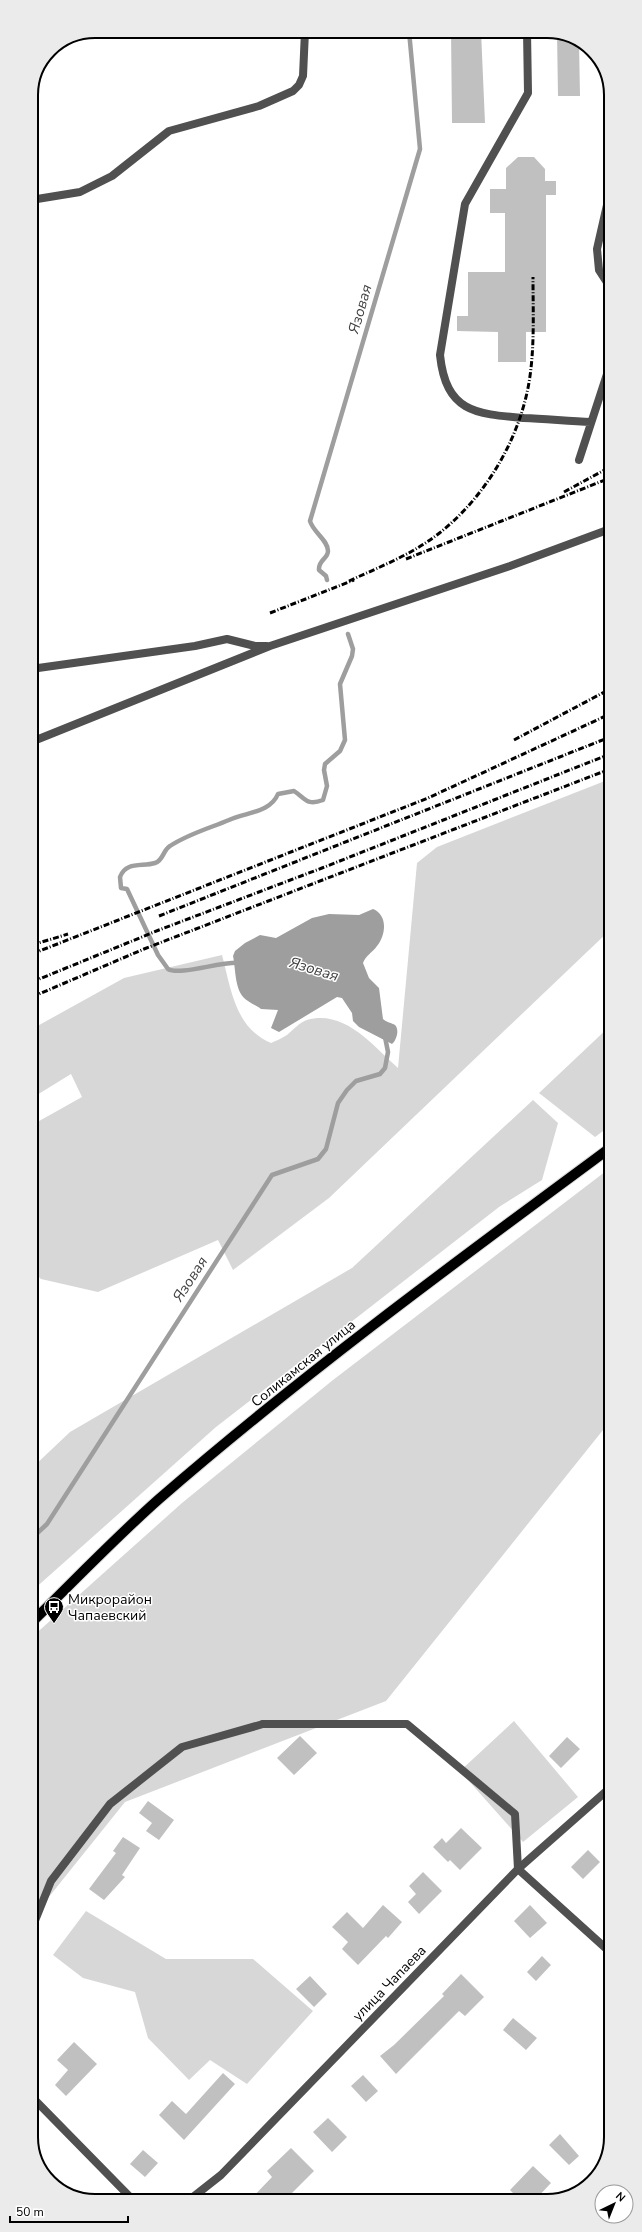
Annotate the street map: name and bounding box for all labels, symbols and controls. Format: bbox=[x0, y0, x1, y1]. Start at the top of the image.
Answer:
water label: Язовая bbox=[343, 282, 377, 336]
water label: Язовая bbox=[287, 952, 341, 986]
water label: Язовая bbox=[168, 1252, 212, 1306]
street label: Соликамская улица bbox=[247, 1315, 359, 1411]
place label: Микрорайон Чапаевский bbox=[68, 1590, 152, 1625]
bus stop icon: Микрорайон Чапаевский bbox=[43, 1596, 65, 1624]
street label: улица Чапаева bbox=[348, 1941, 430, 2025]
north arrow bbox=[594, 2184, 634, 2224]
text: N bbox=[612, 2189, 629, 2205]
scale bar bbox=[10, 2198, 128, 2224]
text: 50 m bbox=[16, 2204, 44, 2220]

